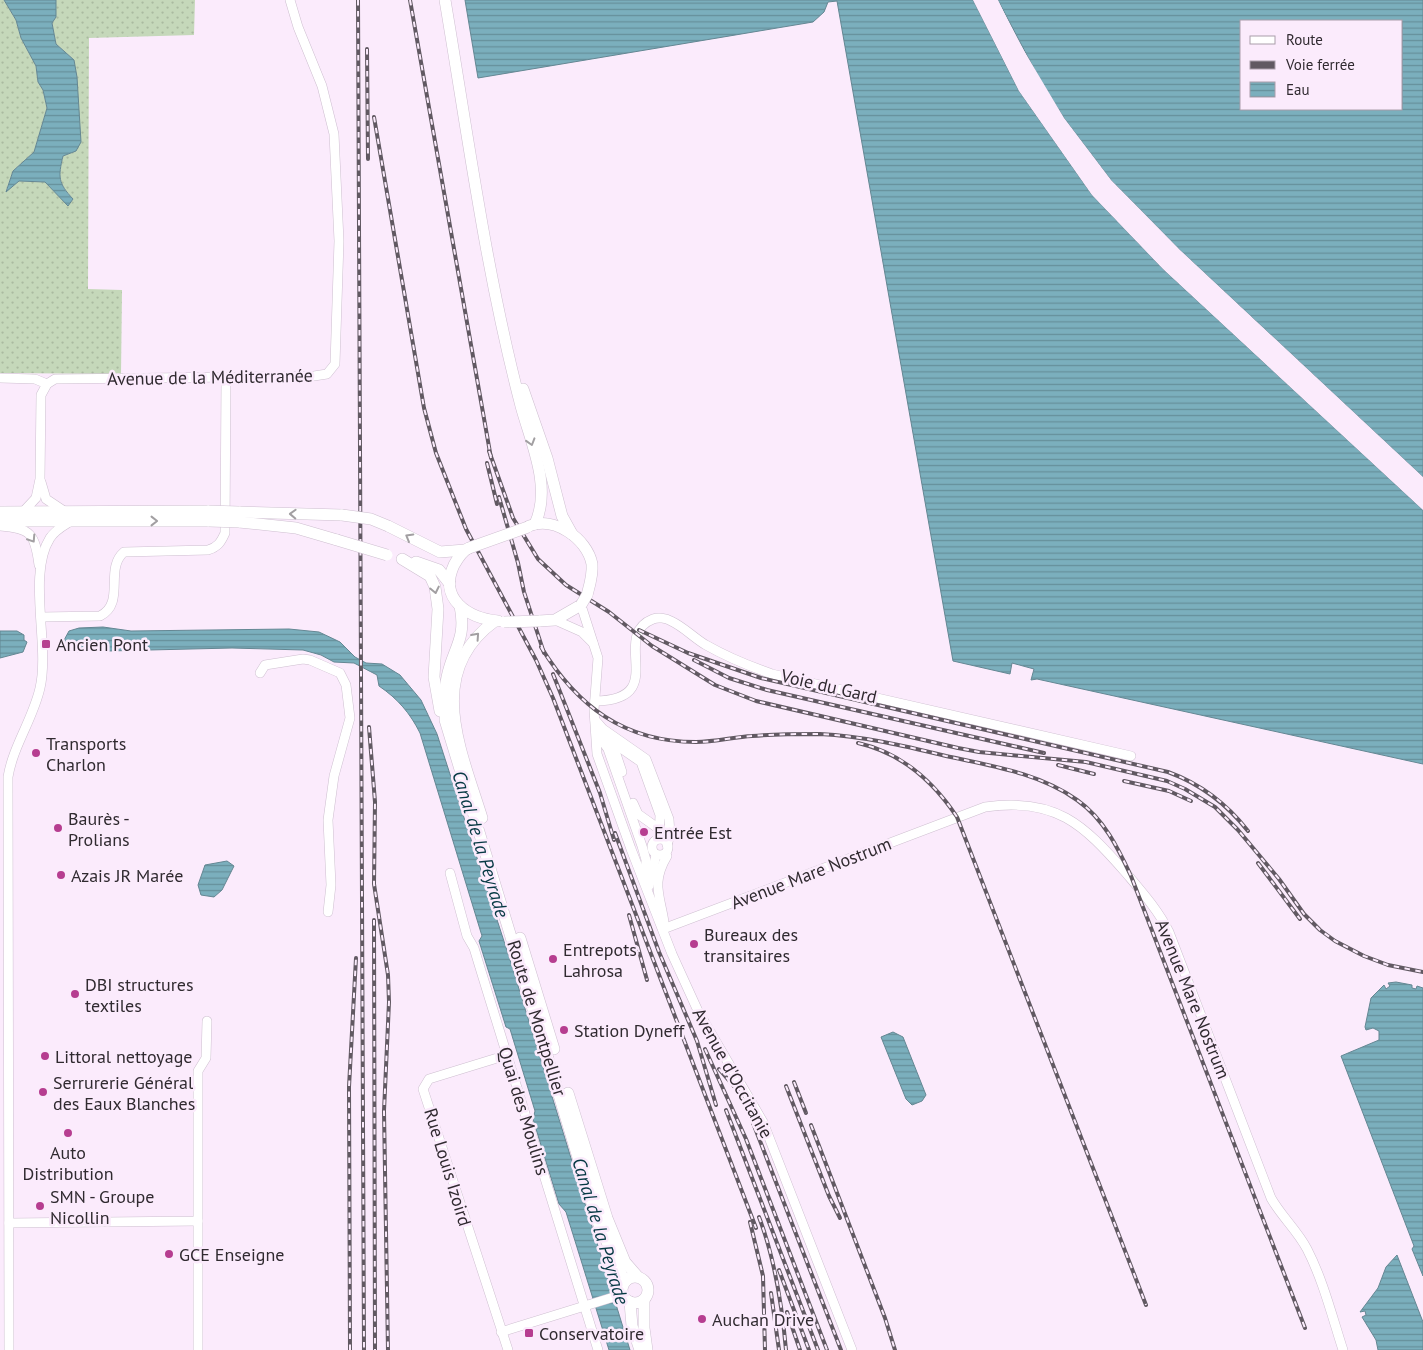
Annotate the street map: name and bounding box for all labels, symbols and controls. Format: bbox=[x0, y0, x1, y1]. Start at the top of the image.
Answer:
legend bbox=[1240, 20, 1403, 110]
text: Route bbox=[1286, 30, 1323, 49]
text: Voie ferrée bbox=[1285, 55, 1355, 74]
text: Eau bbox=[1286, 80, 1310, 99]
street label: Avenue de la Méditerranée bbox=[107, 364, 313, 390]
one-way arrow bbox=[525, 437, 535, 445]
one-way arrow bbox=[289, 508, 297, 519]
one-way arrow bbox=[150, 516, 158, 526]
one-way arrow bbox=[406, 533, 415, 543]
one-way arrow bbox=[26, 534, 36, 543]
one-way arrow bbox=[429, 586, 439, 595]
place label: Ancien Pont bbox=[56, 633, 148, 656]
one-way arrow bbox=[471, 633, 480, 642]
marker: Ancien Pont bbox=[40, 638, 52, 650]
street label: Voie du Gard bbox=[778, 664, 879, 708]
place label: Transports Charlon bbox=[46, 732, 126, 776]
marker: Transports Charlon bbox=[30, 747, 42, 759]
water label: Canal de la Peyrade bbox=[447, 768, 515, 921]
place label: Baurès - Prolians bbox=[68, 807, 130, 851]
place label: Entrée Est bbox=[654, 821, 732, 844]
marker: Baurès - Prolians bbox=[52, 822, 64, 834]
marker: Entrée Est bbox=[638, 826, 650, 838]
street label: Avenue Mare Nostrum bbox=[727, 832, 895, 914]
place label: Azais JR Marée bbox=[71, 864, 183, 887]
marker: Azais JR Marée bbox=[55, 869, 67, 881]
street label: Avenue Mare Nostrum bbox=[1150, 916, 1236, 1082]
place label: Bureaux des transitaires bbox=[704, 923, 798, 967]
street label: Route de Montpellier bbox=[502, 937, 572, 1099]
place label: Entrepots Lahrosa bbox=[563, 938, 637, 982]
marker: Bureaux des transitaires bbox=[688, 938, 700, 950]
marker: Entrepots Lahrosa bbox=[547, 953, 559, 965]
place label: DBI structures textiles bbox=[85, 973, 194, 1017]
marker: DBI structures textiles bbox=[69, 988, 81, 1000]
street label: Avenue d'Occitanie bbox=[688, 1004, 778, 1142]
place label: Station Dyneff bbox=[574, 1019, 685, 1042]
marker: Station Dyneff bbox=[558, 1024, 570, 1036]
street label: Quai des Moulins bbox=[494, 1044, 554, 1178]
place label: Littoral nettoyage bbox=[55, 1045, 192, 1068]
marker: Littoral nettoyage bbox=[39, 1050, 51, 1062]
place label: Serrurerie Général des Eaux Blanches bbox=[53, 1071, 195, 1115]
marker: Serrurerie Général des Eaux Blanches bbox=[37, 1086, 49, 1098]
street label: Rue Louis Izoird bbox=[419, 1105, 477, 1229]
marker: Auto Distribution bbox=[62, 1127, 74, 1139]
place label: Auto Distribution bbox=[22, 1141, 114, 1185]
water label: Canal de la Peyrade bbox=[567, 1155, 635, 1308]
place label: SMN - Groupe Nicollin bbox=[50, 1185, 155, 1229]
marker: SMN - Groupe Nicollin bbox=[34, 1200, 46, 1212]
place label: GCE Enseigne bbox=[179, 1243, 284, 1266]
marker: GCE Enseigne bbox=[163, 1248, 175, 1260]
place label: Auchan Drive bbox=[712, 1308, 814, 1331]
marker: Auchan Drive bbox=[696, 1313, 708, 1325]
place label: Conservatoire bbox=[539, 1322, 644, 1345]
marker: Conservatoire bbox=[523, 1327, 535, 1339]

